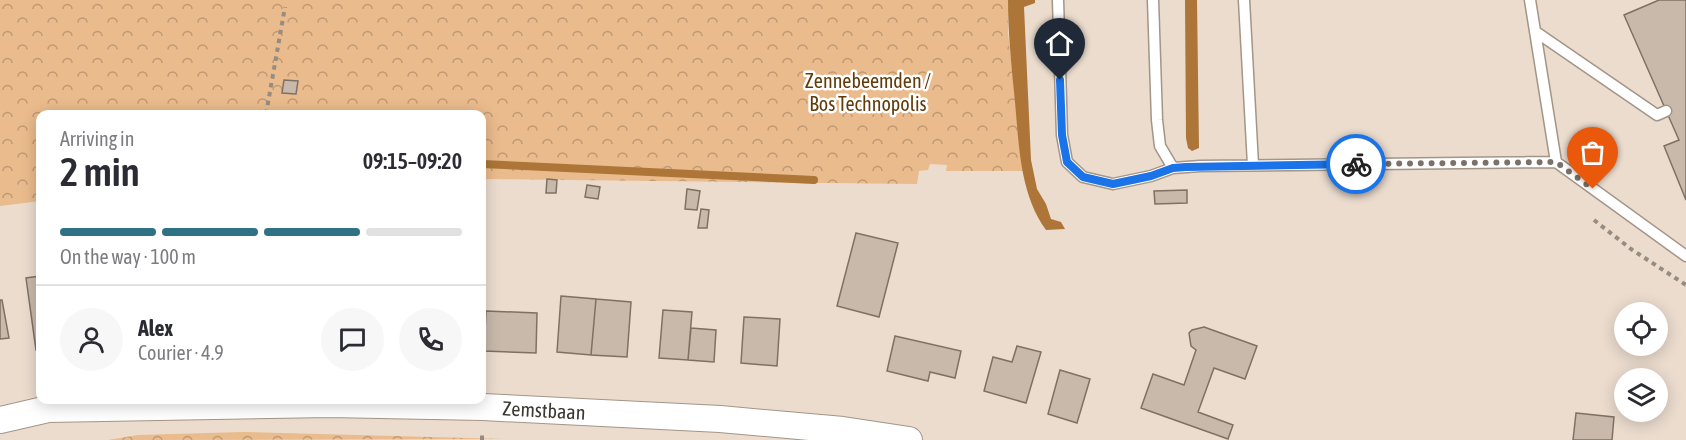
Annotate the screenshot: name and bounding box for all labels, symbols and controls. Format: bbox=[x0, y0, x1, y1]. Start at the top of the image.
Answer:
pin bbox=[1034, 18, 1085, 80]
icon: home bbox=[1043, 27, 1076, 60]
park label: Zennebeemden / Bos Technopolis bbox=[805, 69, 931, 115]
text: Arriving in bbox=[60, 127, 134, 150]
pin bbox=[1567, 127, 1618, 189]
courier bbox=[1326, 134, 1386, 194]
icon: bag bbox=[1576, 136, 1609, 169]
text: 09:15–09:20 bbox=[363, 148, 462, 174]
icon: bike bbox=[1340, 148, 1373, 181]
text: 2 min bbox=[60, 150, 140, 194]
text: On the way · 100 m bbox=[60, 245, 196, 268]
map controls bbox=[1614, 302, 1668, 422]
button: locate bbox=[1614, 302, 1668, 356]
button: person bbox=[60, 308, 123, 371]
button: chat bbox=[321, 308, 384, 371]
button: phone bbox=[399, 308, 462, 371]
text: Alex bbox=[138, 315, 173, 341]
text: Courier · 4.9 bbox=[138, 341, 224, 364]
button: layers bbox=[1614, 368, 1668, 422]
street label: Zemstbaan bbox=[502, 396, 586, 424]

